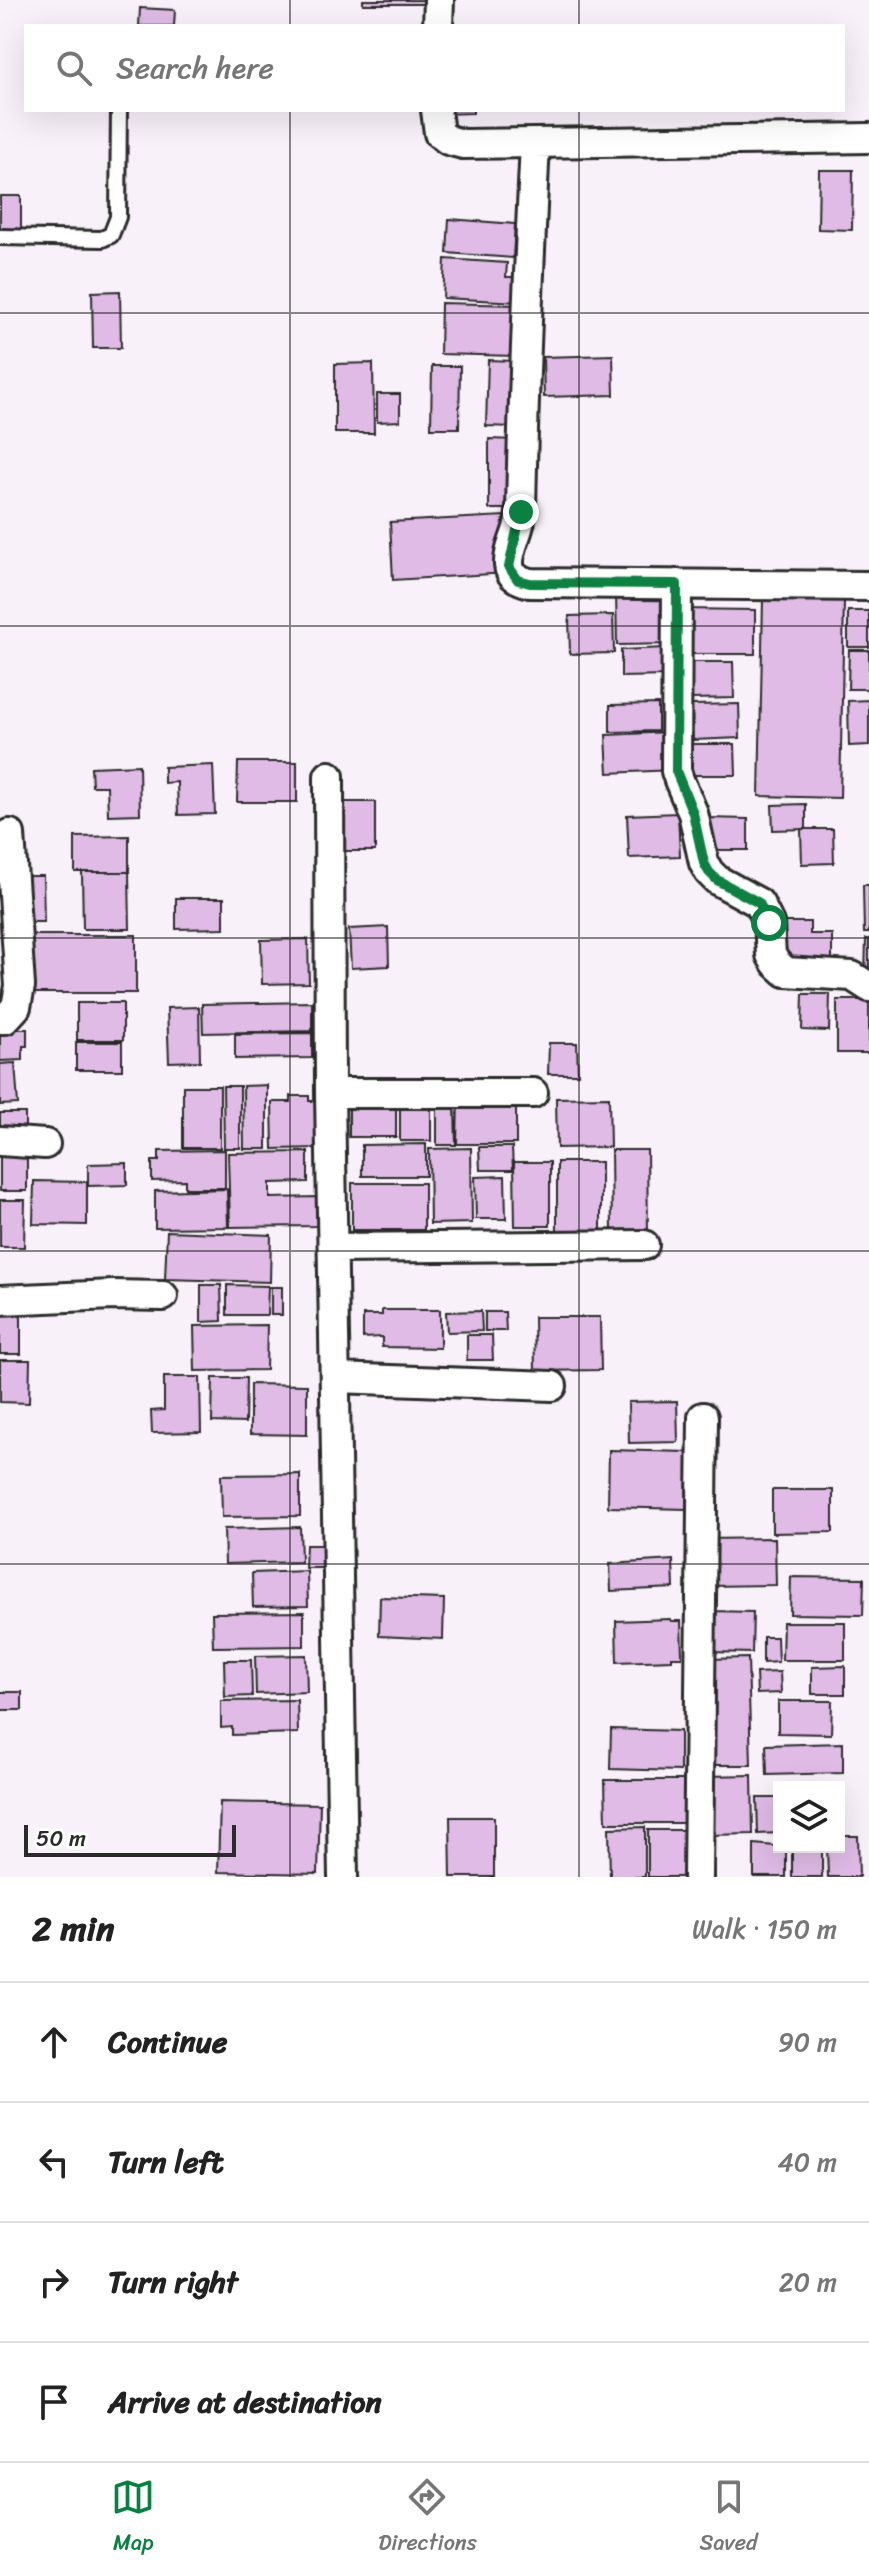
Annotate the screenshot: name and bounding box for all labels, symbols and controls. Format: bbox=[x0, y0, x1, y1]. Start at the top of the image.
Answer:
search box bbox=[24, 24, 845, 112]
text: Search here bbox=[116, 41, 274, 95]
icon: search bbox=[52, 46, 96, 90]
route end bbox=[503, 494, 539, 530]
route start bbox=[751, 905, 787, 941]
map controls bbox=[773, 1781, 845, 1853]
button: layers bbox=[773, 1781, 845, 1853]
text: 50 m bbox=[36, 1819, 86, 1858]
scale bar bbox=[24, 1821, 236, 1857]
text: 2 min bbox=[32, 1899, 114, 1959]
text: Walk · 150 m bbox=[692, 1906, 837, 1952]
text: Continue bbox=[108, 2015, 227, 2069]
text: 90 m bbox=[778, 2019, 837, 2065]
icon: ahead bbox=[32, 2020, 76, 2064]
text: Turn left bbox=[108, 2135, 224, 2189]
text: 40 m bbox=[778, 2139, 837, 2185]
icon: left bbox=[32, 2140, 76, 2184]
text: Turn right bbox=[108, 2255, 238, 2309]
text: 20 m bbox=[779, 2259, 837, 2305]
icon: right bbox=[32, 2260, 76, 2304]
text: Arrive at destination bbox=[108, 2375, 382, 2429]
icon: arrive bbox=[32, 2380, 76, 2424]
tab: Map bbox=[111, 2475, 155, 2562]
tab: Directions bbox=[378, 2475, 477, 2562]
tab: Saved bbox=[700, 2475, 758, 2562]

